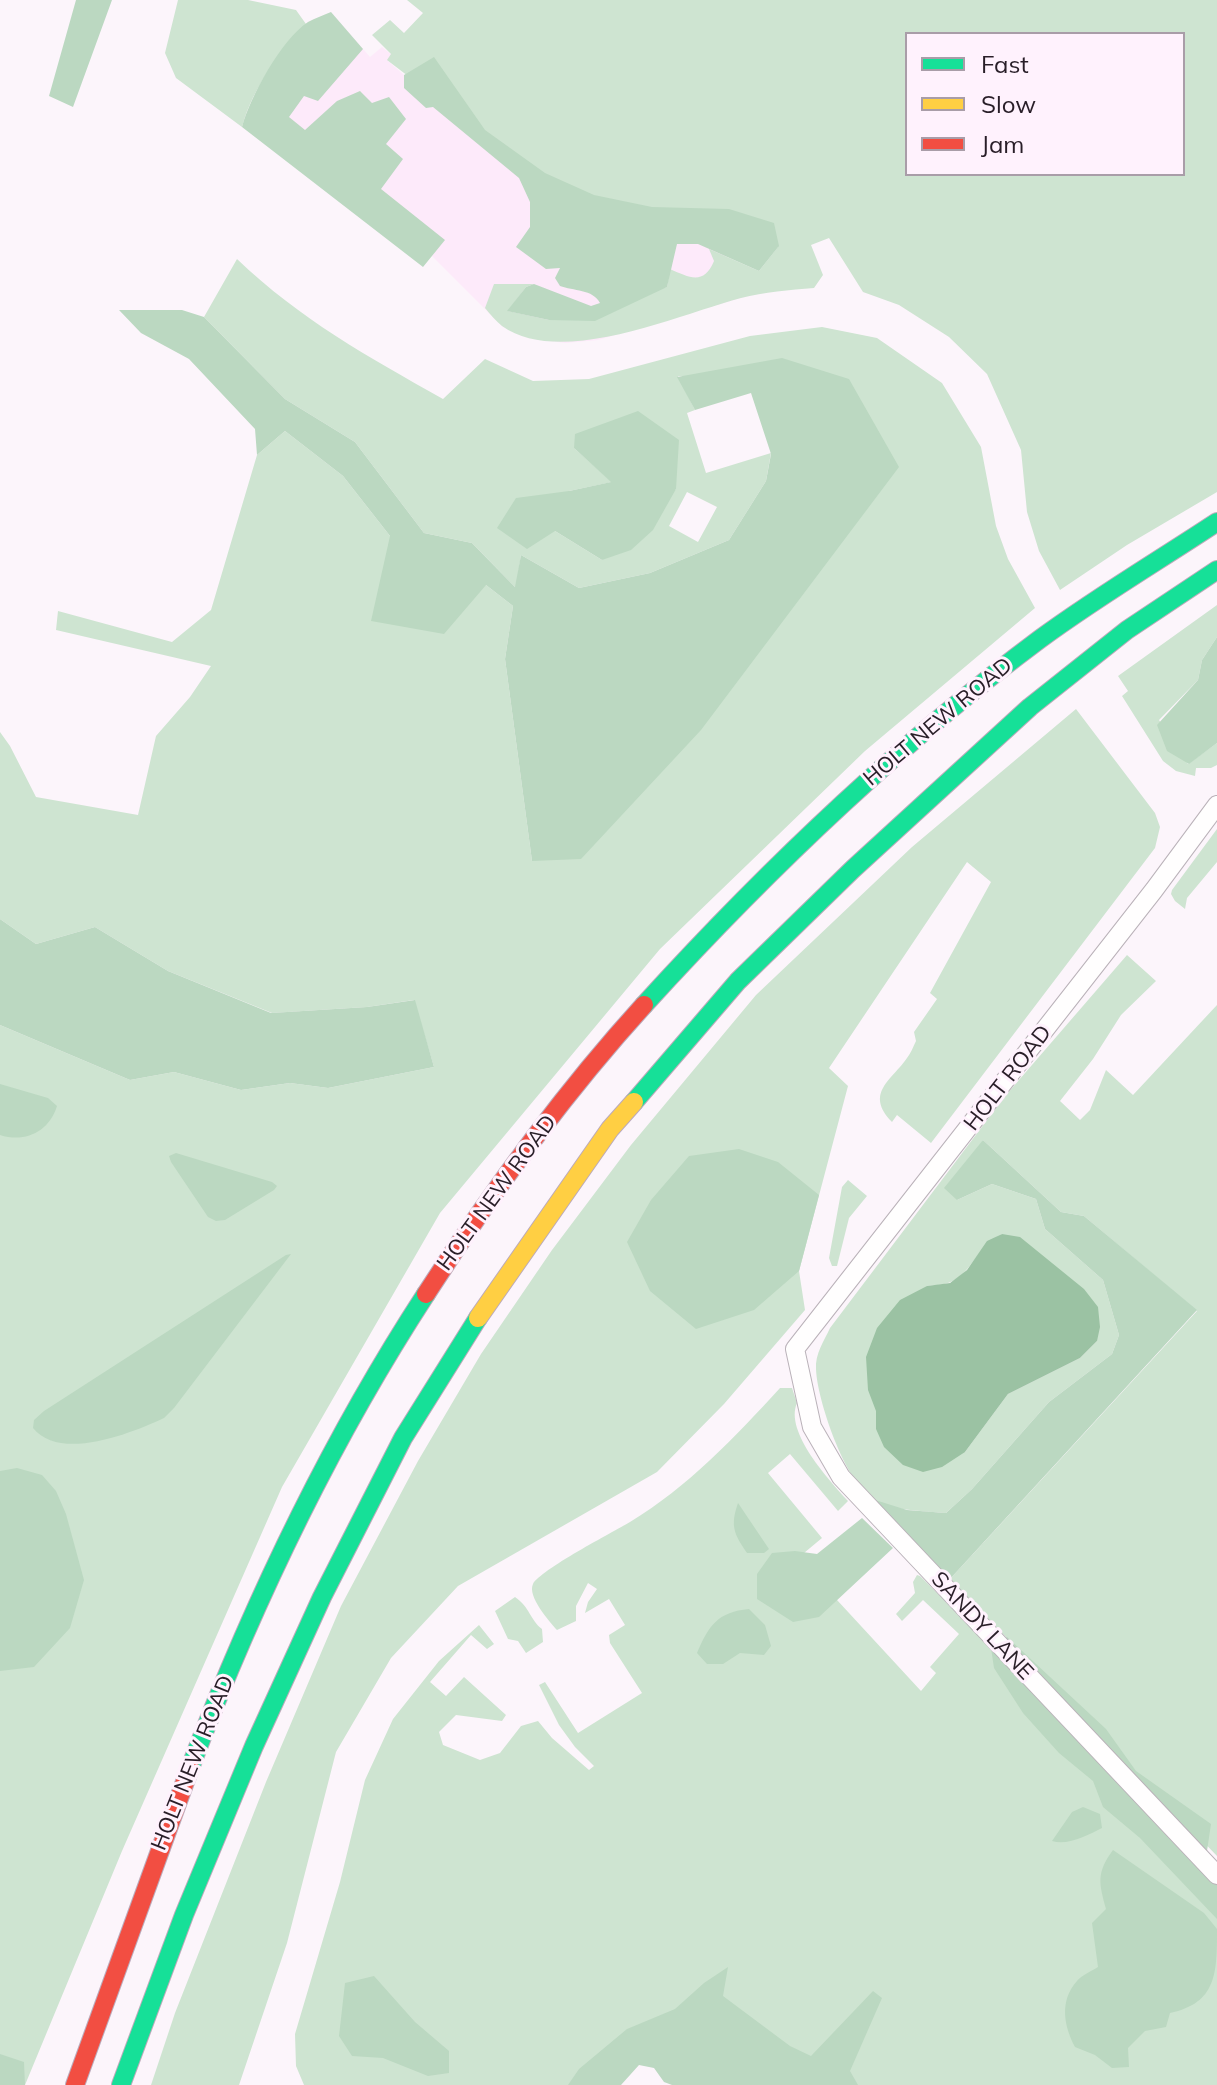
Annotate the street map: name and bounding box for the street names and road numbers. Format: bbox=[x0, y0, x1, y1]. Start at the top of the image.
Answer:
street label: HOLT NEW ROAD bbox=[858, 652, 1018, 792]
street label: HOLT ROAD bbox=[959, 1020, 1057, 1136]
street label: HOLT NEW ROAD bbox=[432, 1110, 562, 1276]
street label: SANDY LANE bbox=[925, 1567, 1039, 1685]
street label: HOLT NEW ROAD bbox=[146, 1672, 240, 1854]

